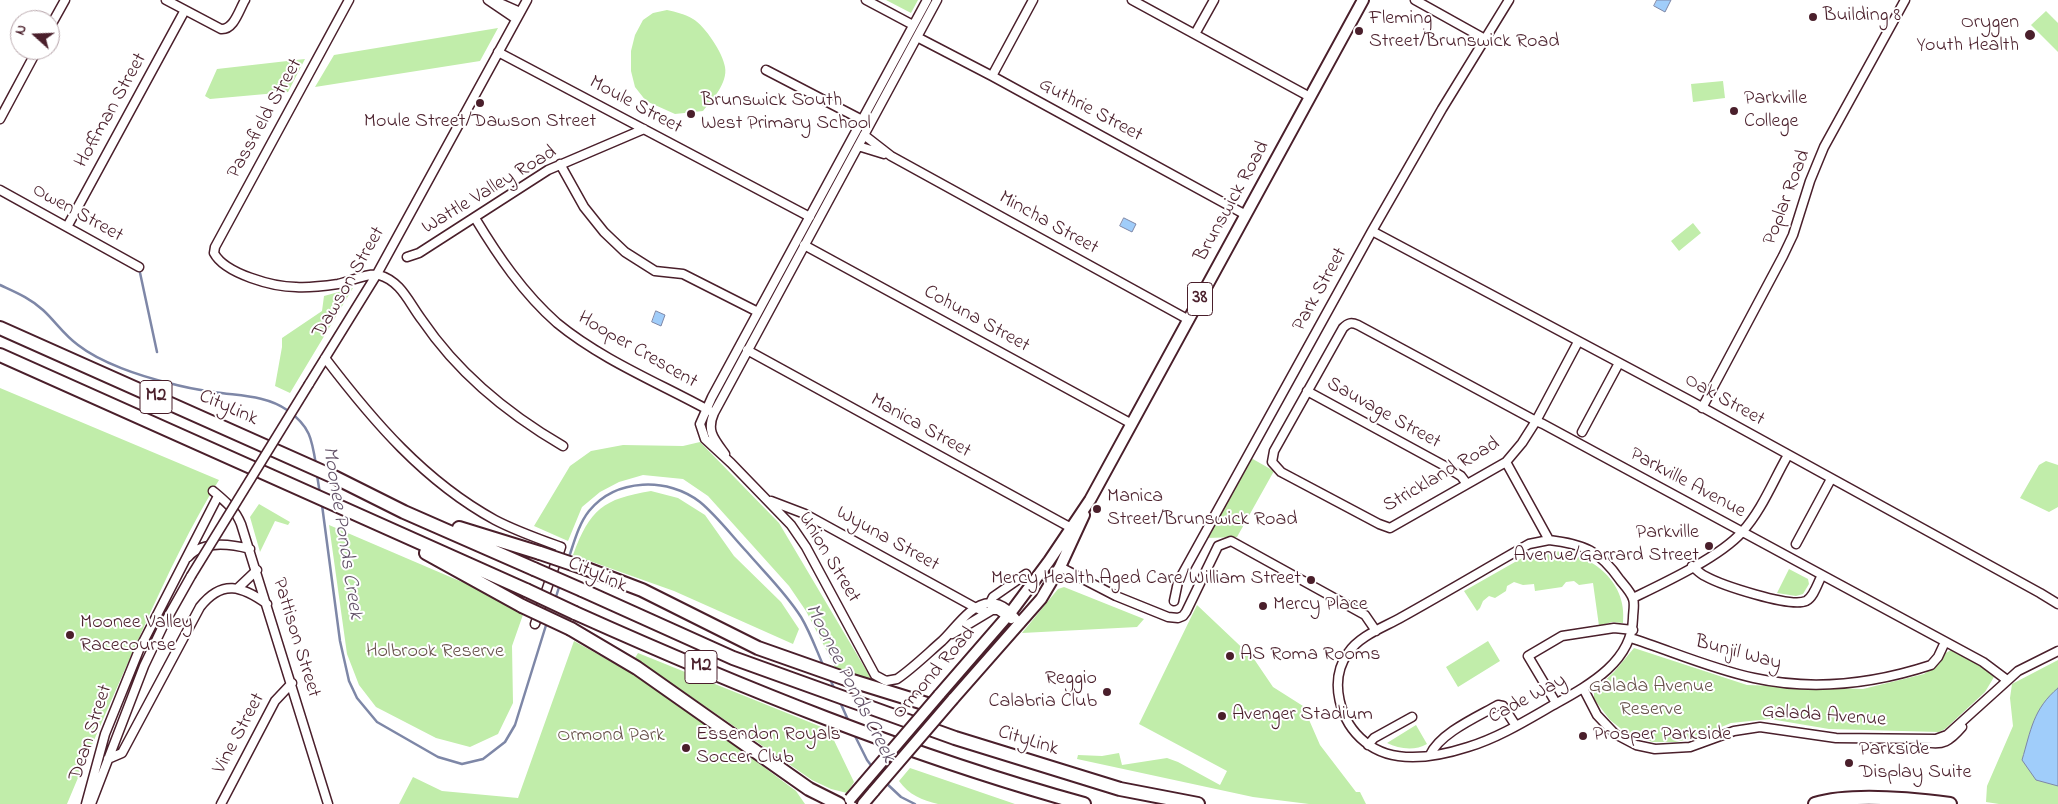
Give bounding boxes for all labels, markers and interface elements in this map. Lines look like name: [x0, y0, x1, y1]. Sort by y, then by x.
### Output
place label: Building 8: [1823, 5, 1901, 29]
place label: Fleming Street/Brunswick Road: [1369, 8, 1560, 55]
north arrow: [10, 10, 60, 60]
marker: Building 8: [1807, 11, 1819, 23]
place label: Orygen Youth Health: [1916, 12, 2019, 59]
text: N: [10, 22, 33, 38]
marker: Fleming Street/Brunswick Road: [1353, 25, 1365, 37]
marker: Orygen Youth Health: [2023, 28, 2037, 42]
street label: Hoffman Street: [71, 49, 153, 173]
street label: Passfield Street: [223, 55, 309, 183]
street label: Moule Street: [584, 72, 686, 140]
street label: Guthrie Street: [1034, 74, 1146, 148]
place label: Parkville College: [1744, 88, 1807, 135]
place label: Brunswick South West Primary School: [701, 90, 871, 137]
marker: Moule Street/Dawson Street: [474, 97, 486, 109]
marker: Parkville College: [1728, 105, 1740, 117]
marker: Brunswick South West Primary School: [685, 108, 697, 120]
place label: Moule Street/Dawson Street: [364, 111, 596, 135]
street label: Brunswick Road: [1190, 138, 1276, 266]
street label: Wattle Valley Road: [418, 141, 562, 241]
street label: Poplar Road: [1759, 147, 1817, 249]
street label: Owen Street: [27, 179, 127, 249]
street label: Mincha Street: [994, 187, 1102, 261]
street label: Dawson Street: [308, 223, 392, 343]
street label: Park Street: [1288, 244, 1354, 336]
street label: Cohuna Street: [919, 281, 1033, 359]
road number: 38: [1188, 282, 1212, 316]
street label: Hooper Crescent: [573, 307, 701, 395]
street label: Oak Street: [1680, 369, 1768, 433]
street label: Sauvage Street: [1322, 373, 1444, 455]
road number: M2: [140, 381, 172, 414]
street label: CityLink: [195, 385, 261, 433]
street label: Manica Street: [865, 389, 975, 465]
street label: Strickland Road: [1379, 433, 1505, 519]
street label: Parkville Avenue: [1625, 443, 1749, 525]
water label: Moonee Ponds Creek: [315, 445, 367, 621]
place label: Manica Street/Brunswick Road: [1107, 486, 1298, 533]
street label: Wyuna Street: [831, 502, 943, 578]
marker: Manica Street/Brunswick Road: [1091, 503, 1103, 515]
street label: Union Street: [792, 508, 864, 608]
place label: Parkville Avenue/Garrard Street: [1514, 522, 1699, 569]
marker: Parkville Avenue/Garrard Street: [1703, 540, 1715, 552]
street label: CityLink: [564, 552, 630, 600]
place label: Mercy Health Aged Care/William Street: [991, 568, 1301, 592]
marker: Mercy Health Aged Care/William Street: [1305, 574, 1317, 586]
street label: Pattison Street: [265, 575, 325, 701]
place label: Mercy Place: [1273, 594, 1368, 618]
water label: Moonee Ponds Creek: [798, 600, 900, 768]
marker: Mercy Place: [1257, 600, 1269, 612]
place label: Moonee Valley Racecourse: [80, 612, 193, 659]
street label: Ormond Road: [888, 623, 982, 725]
marker: Moonee Valley Racecourse: [64, 629, 76, 641]
street label: Bunjil Way: [1692, 631, 1784, 677]
park label: Holbrook Reserve: [366, 641, 504, 665]
place label: AS Roma Rooms: [1240, 644, 1380, 668]
road number: M2: [685, 650, 717, 684]
marker: AS Roma Rooms: [1224, 650, 1236, 662]
place label: Reggio Calabria Club: [989, 668, 1097, 715]
street label: Cade Way: [1485, 670, 1571, 730]
park label: Galada Avenue Reserve: [1589, 676, 1713, 723]
street label: Dean Street: [65, 682, 119, 784]
marker: Reggio Calabria Club: [1101, 686, 1113, 698]
street label: Vine Street: [209, 689, 271, 779]
street label: Galada Avenue: [1761, 701, 1887, 733]
place label: Avenger Stadium: [1232, 704, 1373, 728]
marker: Avenger Stadium: [1216, 710, 1228, 722]
street label: CityLink: [995, 721, 1061, 763]
place label: Essendon Royals Soccer Club: [696, 724, 841, 771]
place label: Prosper Parkside: [1593, 724, 1731, 748]
park label: Ormond Park: [557, 725, 665, 749]
marker: Prosper Parkside: [1577, 730, 1589, 742]
place label: Parkside Display Suite: [1859, 739, 1972, 786]
marker: Essendon Royals Soccer Club: [680, 742, 692, 754]
marker: Parkside Display Suite: [1843, 757, 1855, 769]

